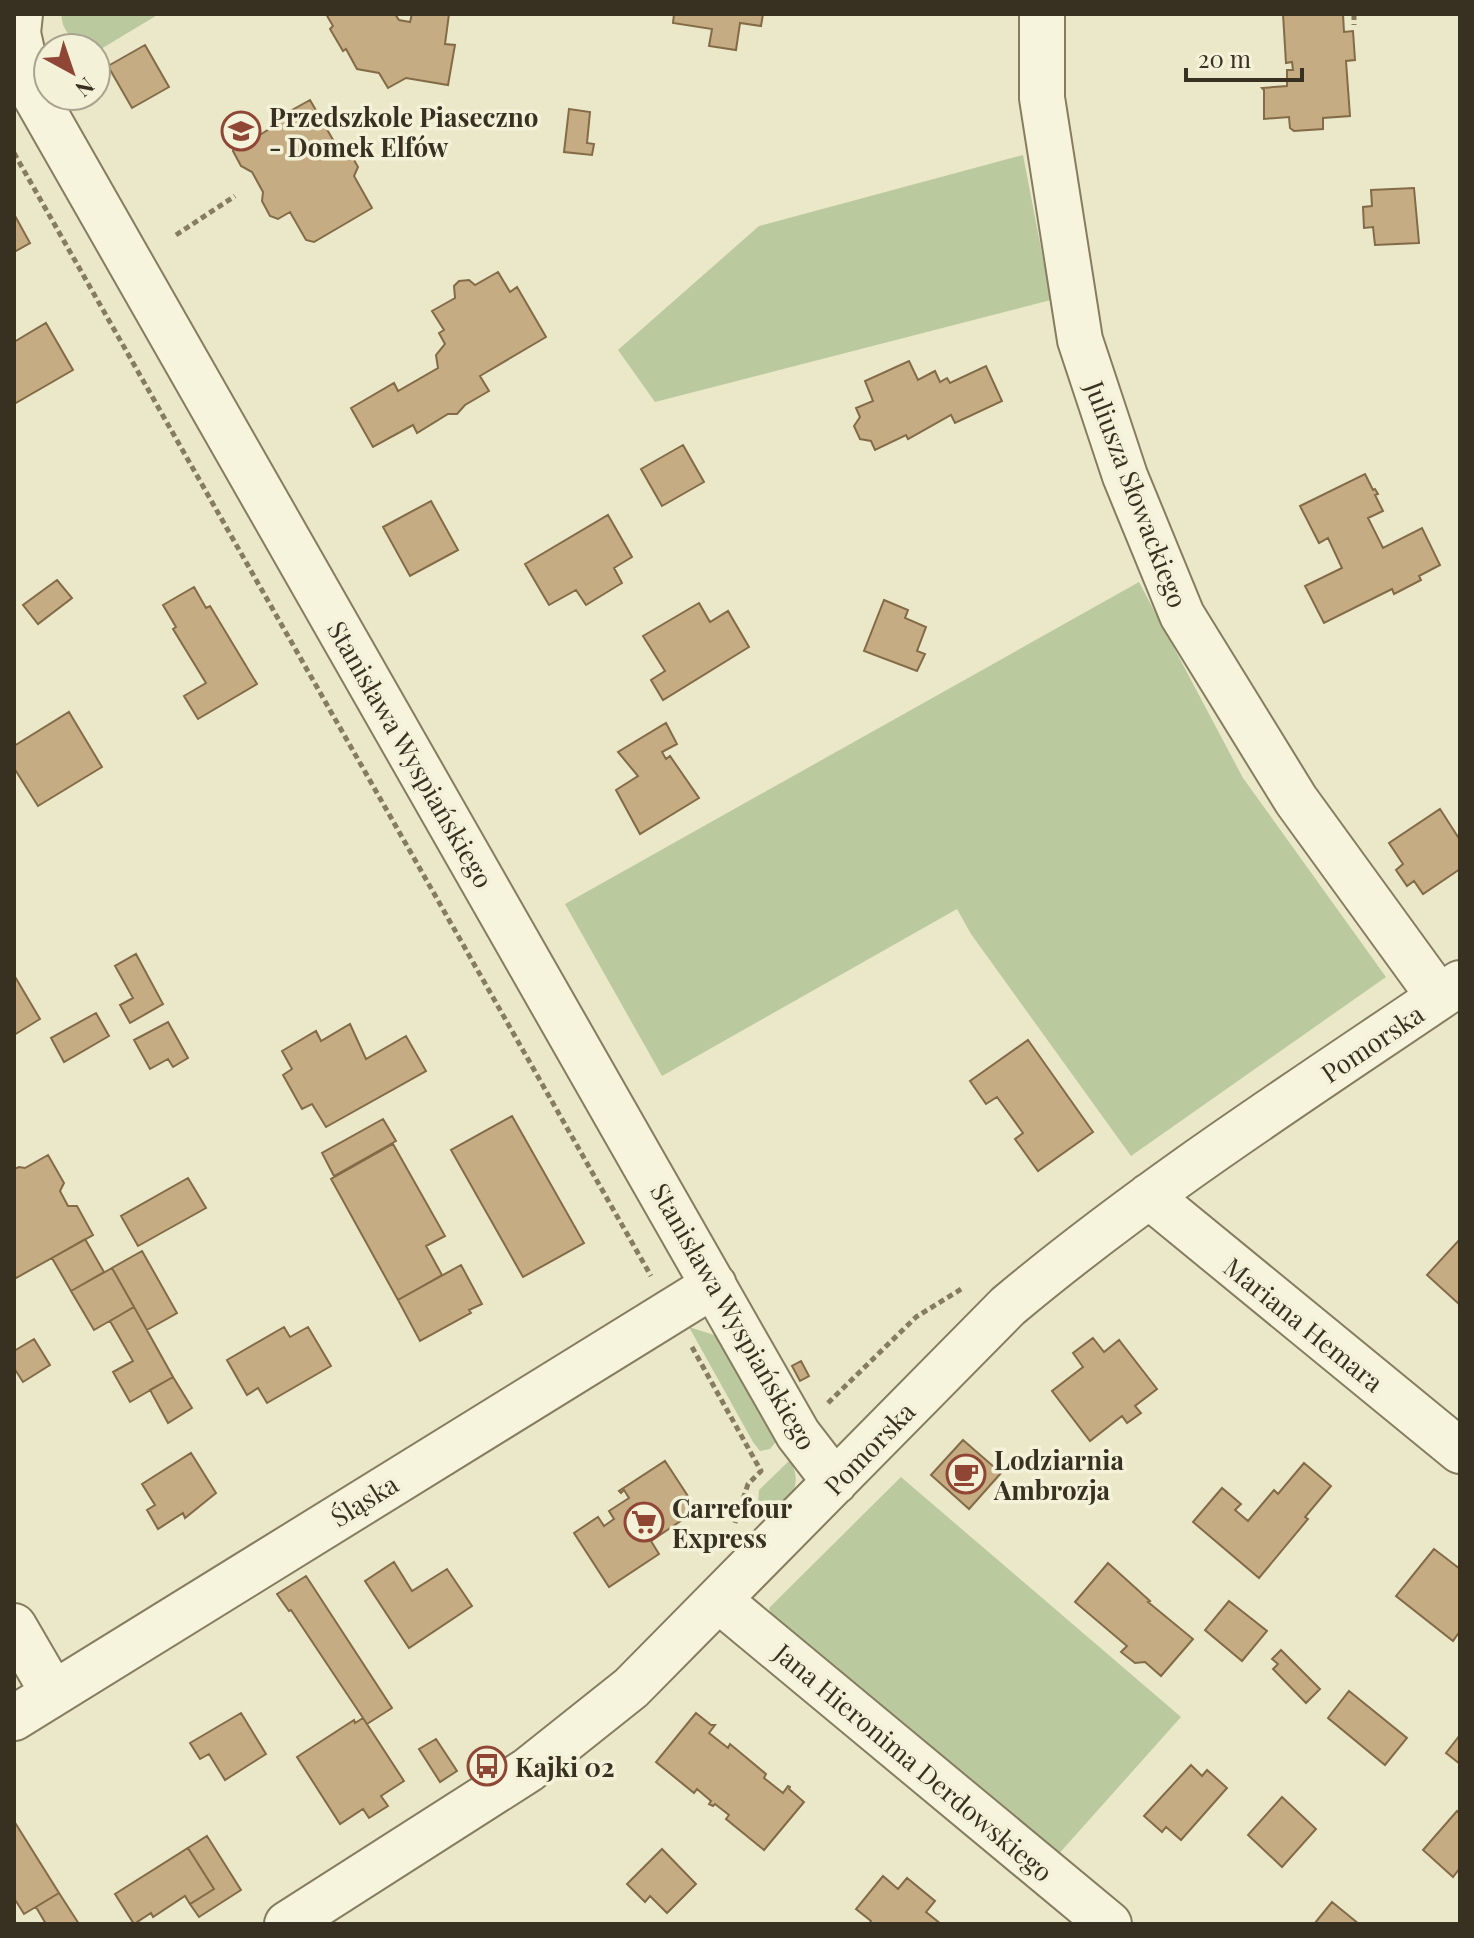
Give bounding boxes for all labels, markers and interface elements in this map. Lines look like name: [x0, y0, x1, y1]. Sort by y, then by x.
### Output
north arrow: [32, 32, 112, 112]
scale bar: [1186, 32, 1302, 82]
text: 20 m: [1198, 42, 1251, 74]
text: N: [70, 71, 101, 105]
place label: Przedszkole Piaseczno - Domek Elfów: [269, 99, 538, 164]
school or university icon: Przedszkole Piaseczno - Domek Elfów: [220, 110, 262, 152]
street label: Juliusza Słowackiego: [1077, 375, 1196, 612]
street label: Stanisława Wyspiańskiego: [320, 614, 502, 894]
street label: Pomorska: [1314, 996, 1430, 1090]
street label: Stanisława Wyspiańskiego: [643, 1176, 825, 1456]
street label: Mariana Hemara: [1217, 1249, 1391, 1399]
street label: Pomorska: [816, 1394, 922, 1502]
place label: Lodziarnia Ambrozja: [993, 1442, 1124, 1507]
cafe icon: Lodziarnia Ambrozja: [945, 1453, 987, 1495]
street label: Śląska: [324, 1466, 404, 1534]
place label: Carrefour Express: [672, 1490, 792, 1555]
supermarket icon: Carrefour Express: [623, 1501, 665, 1543]
street label: Jana Hieronima Derdowskiego: [767, 1634, 1060, 1889]
bus stop icon: Kajki 02: [466, 1745, 508, 1787]
place label: Kajki 02: [515, 1749, 615, 1784]

